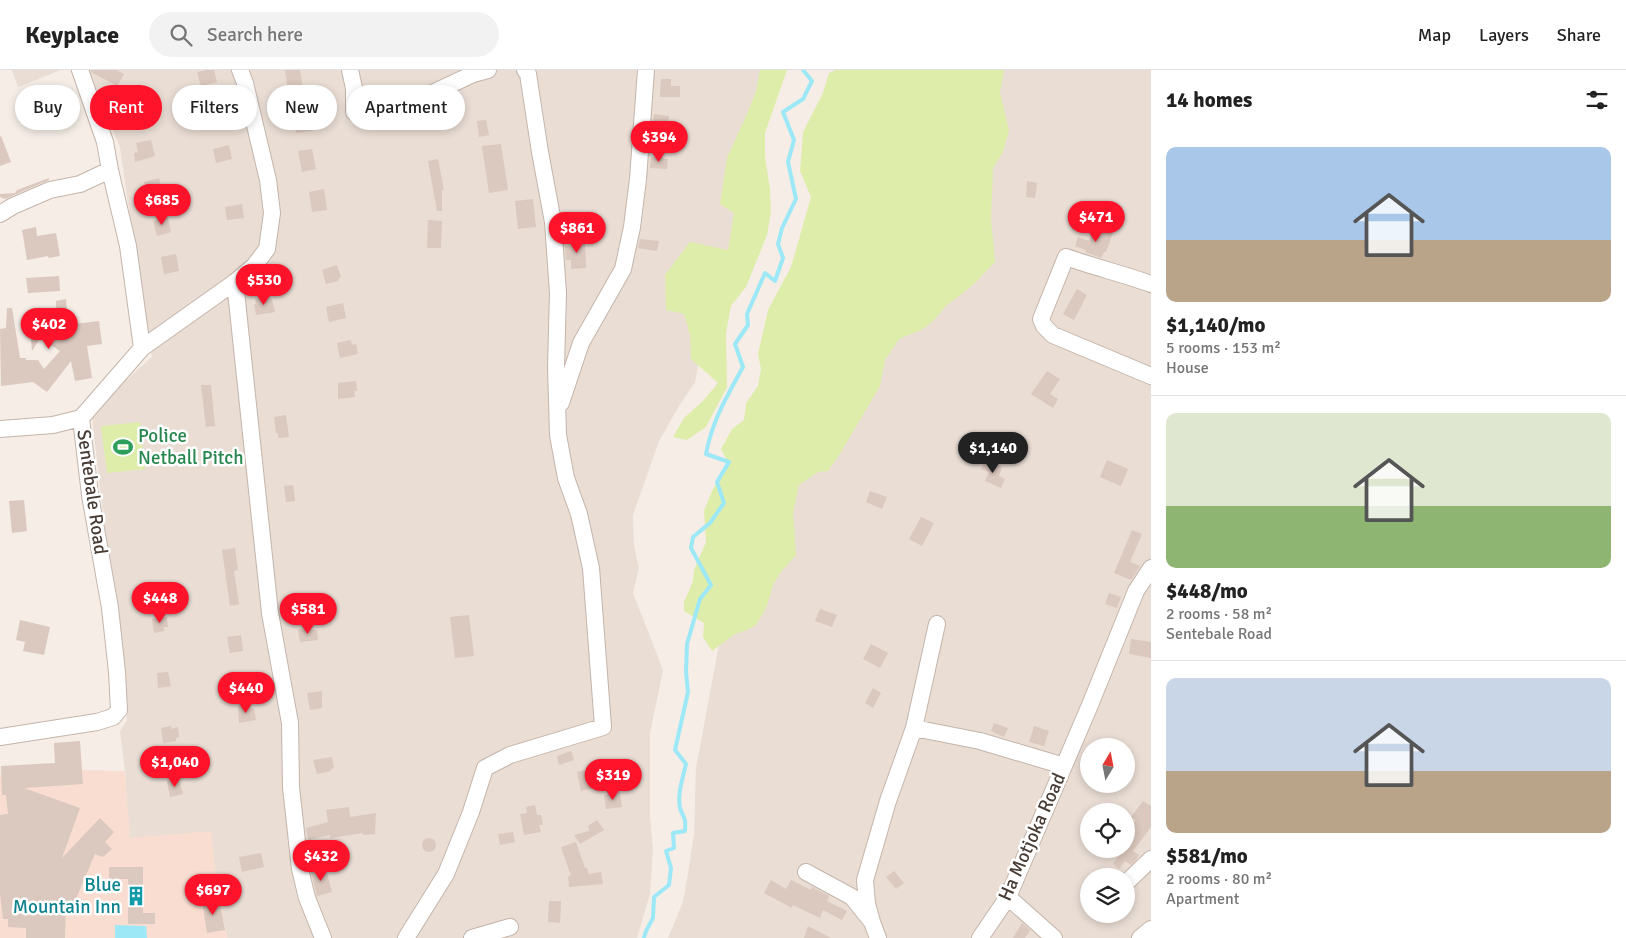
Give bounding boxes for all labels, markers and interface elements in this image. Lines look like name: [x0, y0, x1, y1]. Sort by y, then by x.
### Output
search box: [149, 12, 499, 57]
text: Keyplace: [25, 20, 119, 50]
icon: search: [167, 21, 195, 49]
text: Search here: [207, 23, 303, 47]
text: Map: [1418, 24, 1451, 46]
text: Layers: [1479, 24, 1529, 46]
text: Share: [1557, 24, 1601, 46]
chip: Buy: [15, 85, 80, 130]
chip: Rent: [90, 85, 162, 130]
chip: Filters: [172, 85, 257, 130]
chip: New: [267, 85, 337, 130]
chip: Apartment: [347, 85, 465, 130]
icon: filters: [1583, 86, 1611, 114]
text: 14 homes: [1166, 87, 1252, 113]
pin: $394: [629, 121, 689, 163]
text: $394: [642, 127, 676, 147]
icon: home: [1344, 180, 1434, 270]
pin: $685: [132, 184, 192, 226]
text: $685: [145, 190, 179, 210]
pin: $471: [1066, 200, 1126, 243]
text: $471: [1079, 207, 1113, 227]
pin: $861: [547, 212, 607, 254]
text: $861: [560, 218, 594, 238]
pin: $530: [234, 264, 294, 306]
text: $530: [247, 270, 281, 290]
pin: $402: [19, 308, 79, 350]
text: $1,140/mo: [1166, 312, 1265, 338]
text: $402: [32, 314, 66, 334]
text: 5 rooms · 153 m²: [1166, 338, 1281, 358]
text: House: [1166, 358, 1209, 378]
place label: Police Netball Pitch: [138, 424, 243, 470]
street label: Sentebale Road: [71, 428, 113, 556]
pin: $1,140: [952, 432, 1034, 474]
sports icon: Police Netball Pitch: [112, 436, 134, 458]
text: $1,140: [969, 438, 1017, 458]
icon: home: [1344, 445, 1434, 535]
text: $448/mo: [1166, 578, 1248, 604]
pin: $448: [130, 582, 190, 624]
text: $448: [143, 588, 177, 608]
pin: $581: [278, 592, 338, 635]
text: $581: [291, 599, 325, 619]
text: 2 rooms · 58 m²: [1166, 604, 1272, 624]
text: Sentebale Road: [1166, 624, 1272, 644]
pin: $440: [216, 672, 276, 714]
text: $440: [229, 678, 263, 698]
icon: home: [1344, 710, 1434, 800]
north arrow: [1080, 738, 1135, 792]
map controls: [1080, 738, 1135, 923]
pin: $1,040: [134, 746, 216, 788]
text: $1,040: [151, 752, 199, 772]
pin: $319: [583, 758, 643, 801]
text: $319: [596, 765, 630, 785]
street label: Ha Motjoka Road: [993, 769, 1071, 905]
button: locate: [1080, 803, 1135, 858]
pin: $432: [291, 840, 351, 882]
text: $581/mo: [1166, 843, 1248, 869]
text: $432: [304, 846, 338, 866]
button: layers: [1080, 868, 1135, 923]
text: 2 rooms · 80 m²: [1166, 869, 1272, 889]
place label: Blue Mountain Inn: [13, 873, 121, 919]
pin: $697: [183, 874, 243, 916]
text: $697: [196, 880, 230, 900]
building icon: Blue Mountain Inn: [125, 885, 147, 907]
text: Apartment: [1166, 889, 1239, 909]

